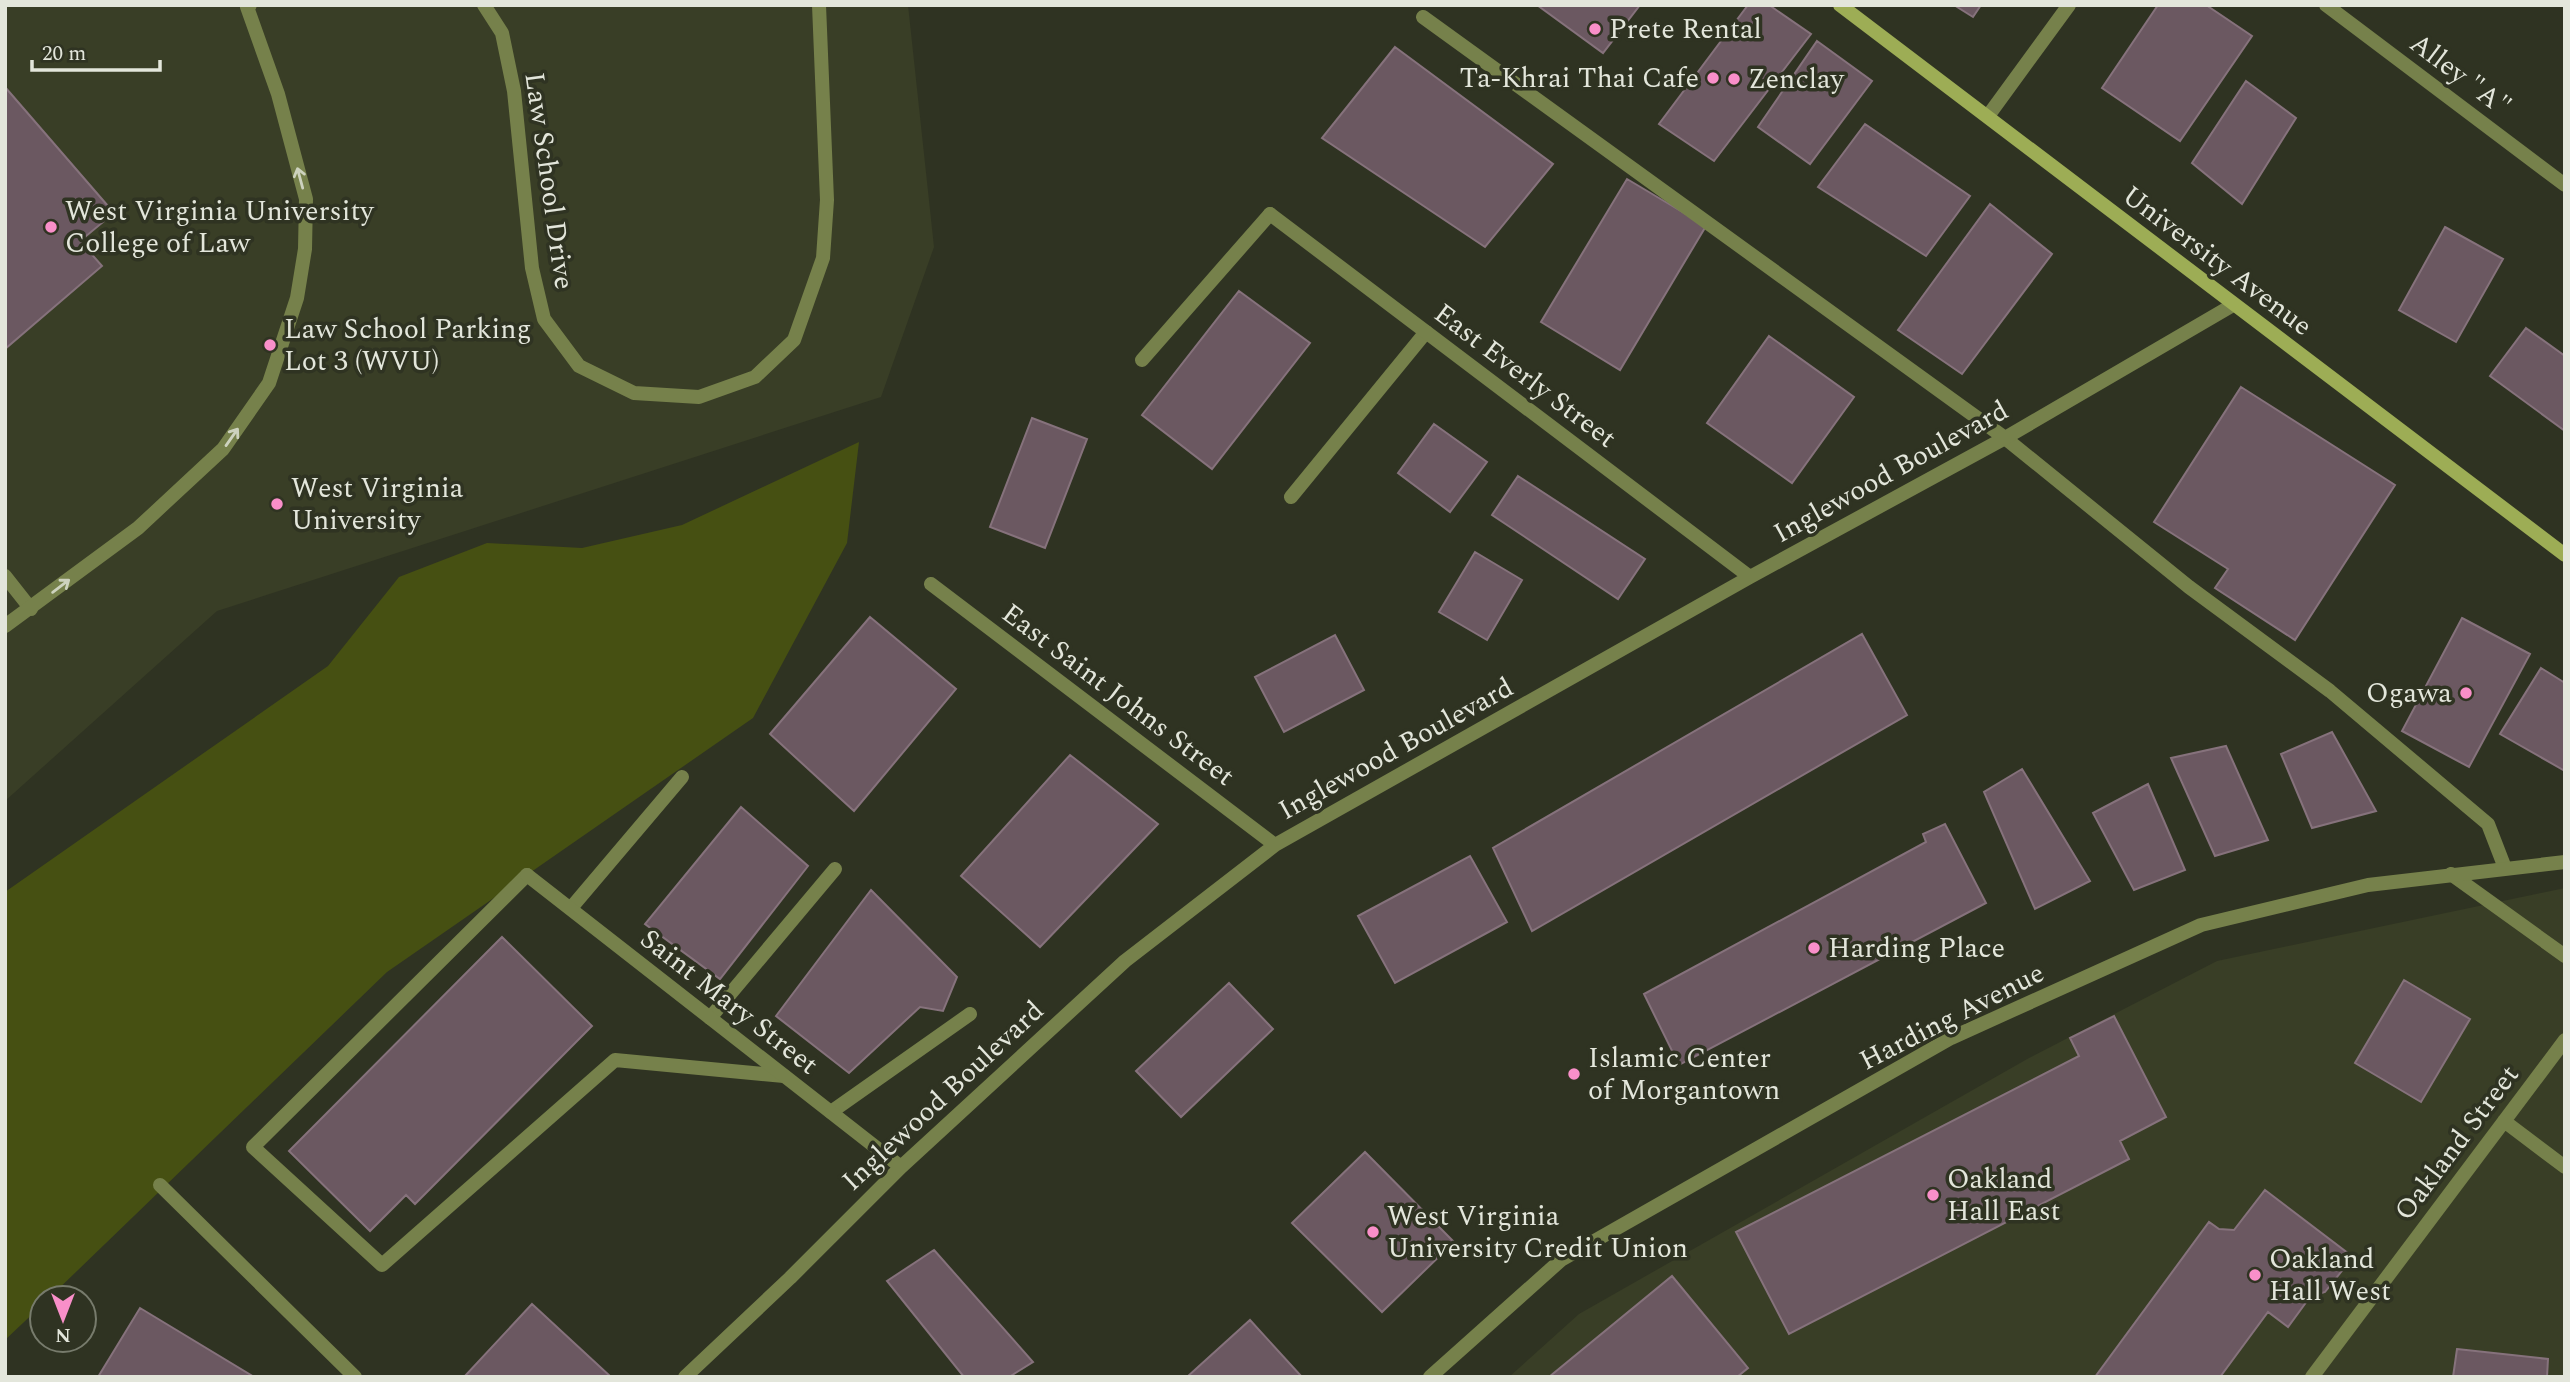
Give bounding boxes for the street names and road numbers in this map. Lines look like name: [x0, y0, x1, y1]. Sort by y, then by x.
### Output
street label: Alley "A": [2400, 23, 2520, 127]
street label: Law School Drive: [512, 70, 586, 292]
street label: University Avenue: [2113, 175, 2321, 347]
street label: East Everly Street: [1425, 293, 1626, 459]
street label: Inglewood Boulevard: [1765, 389, 2017, 555]
street label: East Saint Johns Street: [992, 593, 1244, 797]
street label: Inglewood Boulevard: [1270, 666, 1522, 832]
street label: Saint Mary Street: [630, 918, 828, 1086]
street label: Harding Avenue: [1852, 952, 2052, 1082]
street label: Inglewood Boulevard: [832, 990, 1054, 1202]
street label: Oakland Street: [2384, 1056, 2530, 1230]

